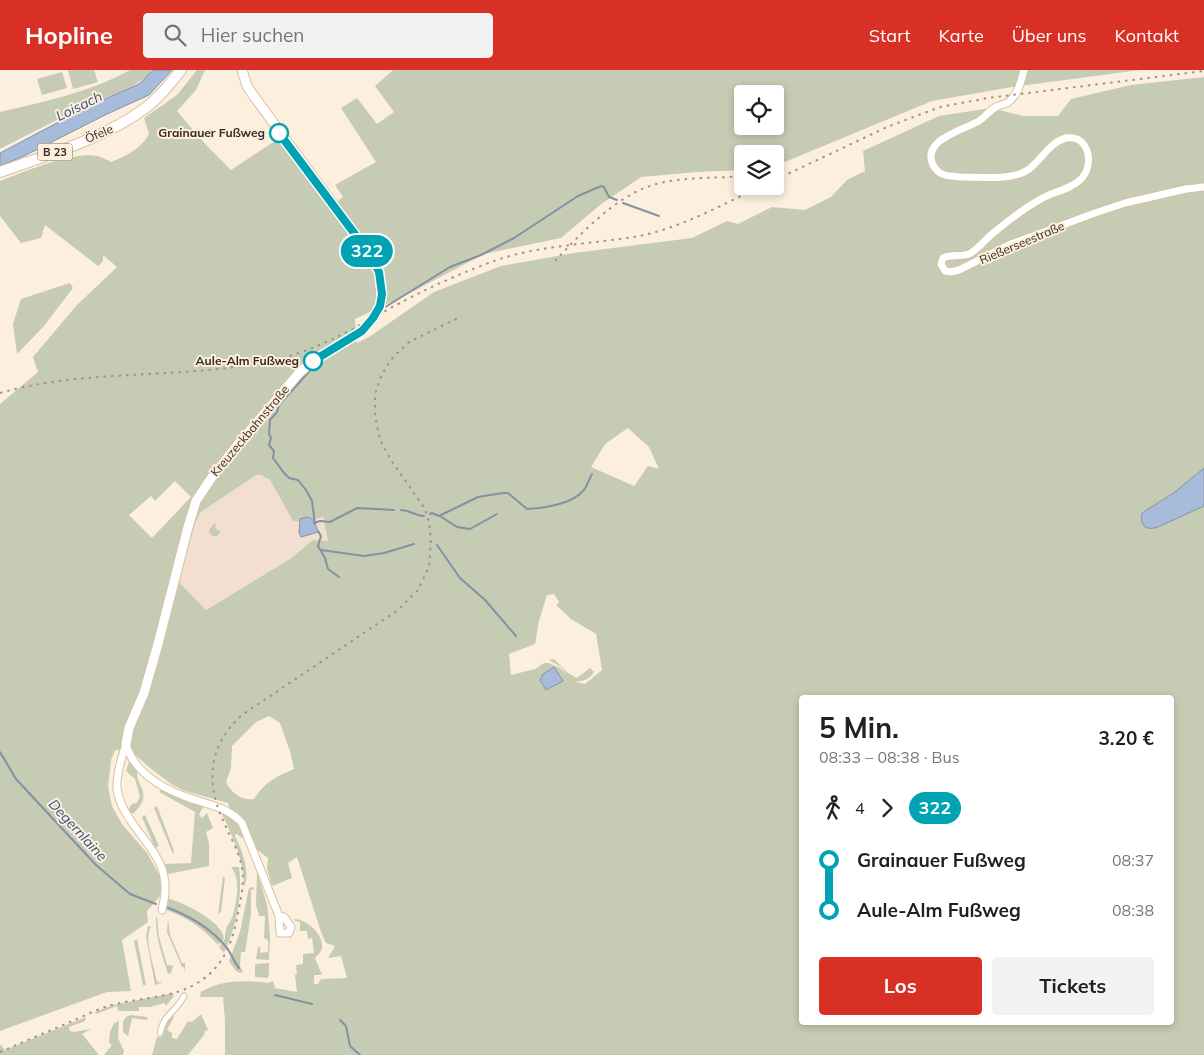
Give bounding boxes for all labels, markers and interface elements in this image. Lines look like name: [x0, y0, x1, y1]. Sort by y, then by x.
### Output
search box: [143, 13, 493, 58]
text: Hopline: [25, 20, 113, 50]
icon: search: [161, 21, 189, 49]
text: Hier suchen: [201, 23, 305, 47]
text: Start: [869, 24, 910, 47]
text: Karte: [938, 24, 984, 47]
text: Über uns: [1012, 24, 1087, 47]
text: Kontakt: [1115, 24, 1179, 47]
map controls: [734, 85, 784, 195]
button: locate: [734, 85, 784, 135]
water label: Loisach: [53, 87, 105, 125]
street label: Öfele: [82, 121, 115, 146]
marker: Grainauer Fußweg: [269, 123, 289, 143]
place label: Grainauer Fußweg: [158, 125, 265, 140]
road number: B 23: [38, 144, 72, 160]
button: layers: [734, 145, 784, 195]
street label: Rießerseestraße: [977, 218, 1067, 267]
line badge: 322: [338, 235, 396, 267]
text: 322: [351, 239, 383, 262]
marker: Aule-Alm Fußweg: [303, 351, 323, 371]
place label: Aule-Alm Fußweg: [196, 353, 299, 368]
street label: Kreuzeckbahnstraße: [207, 382, 292, 479]
text: 5 Min.: [819, 710, 899, 745]
text: 3.20 €: [1098, 726, 1154, 750]
text: 08:33 – 08:38 · Bus: [819, 747, 960, 767]
icon: walk: [819, 794, 847, 822]
icon: forward: [873, 794, 901, 822]
water label: Degernlaine: [45, 795, 112, 865]
text: 322: [919, 796, 951, 819]
text: 4: [855, 798, 865, 818]
text: Grainauer Fußweg: [857, 848, 1026, 872]
text: 08:37: [1112, 850, 1154, 870]
text: Aule-Alm Fußweg: [857, 898, 1021, 922]
text: 08:38: [1112, 900, 1154, 920]
button: Los: [819, 957, 982, 1015]
button: Tickets: [992, 957, 1154, 1015]

